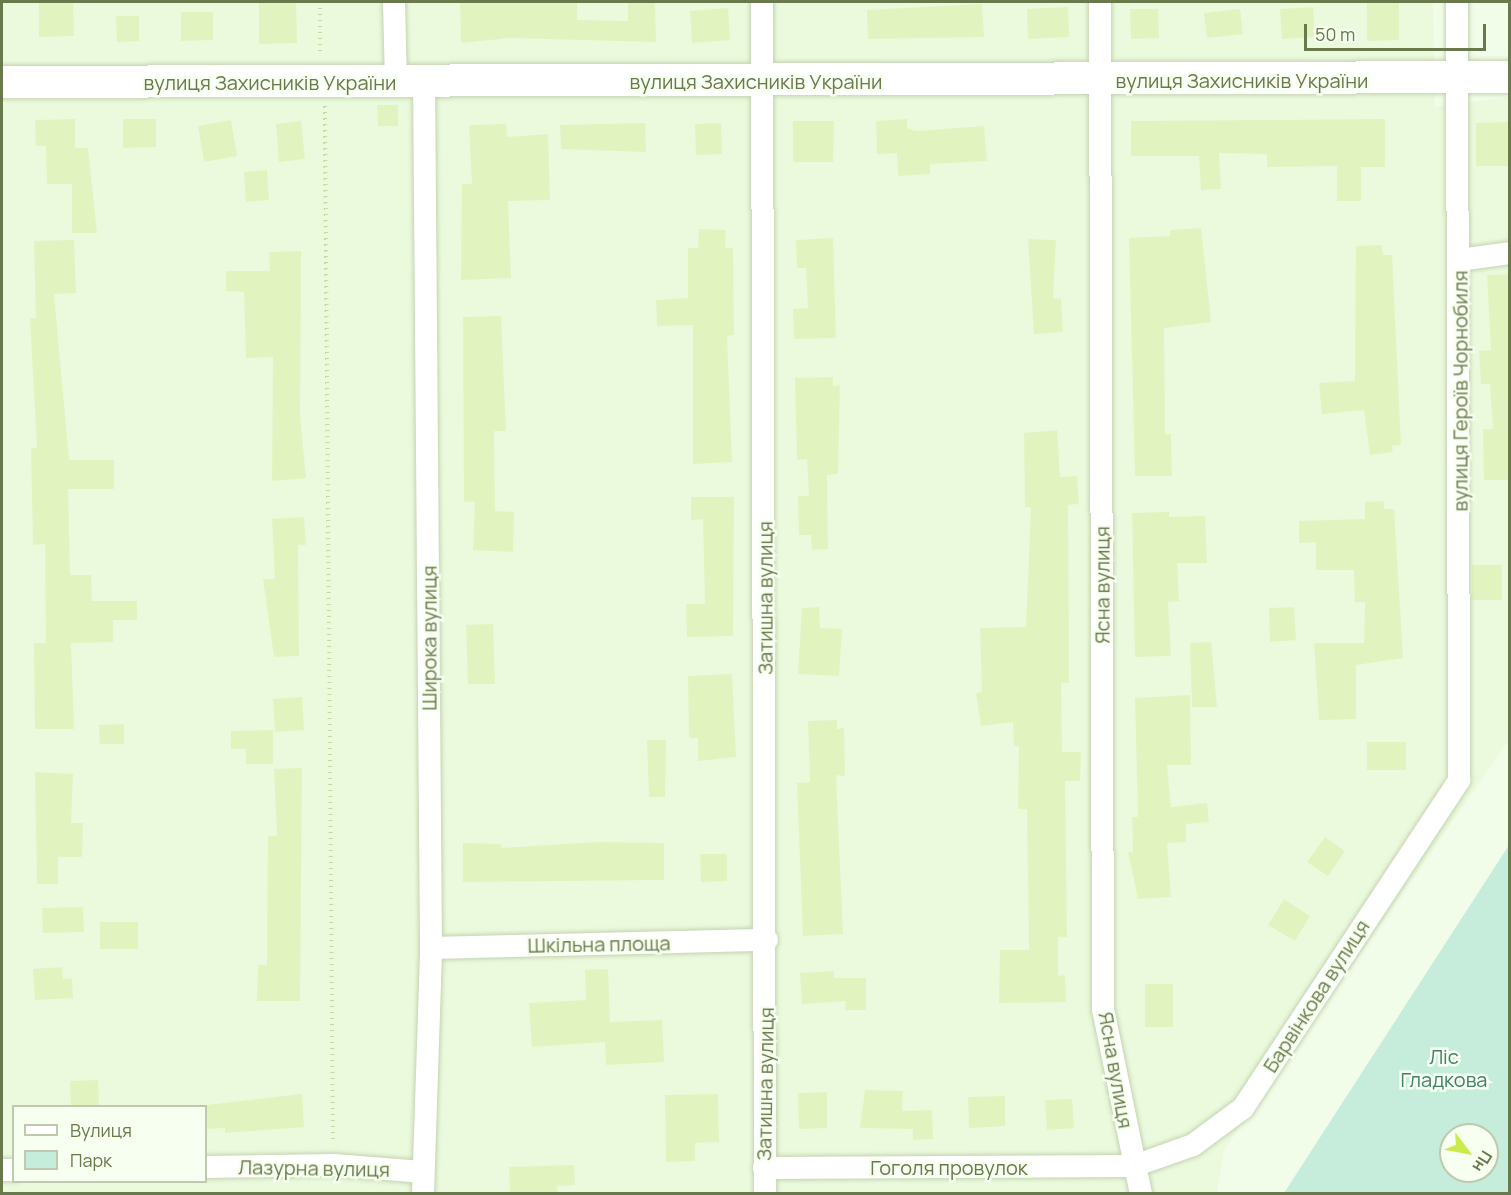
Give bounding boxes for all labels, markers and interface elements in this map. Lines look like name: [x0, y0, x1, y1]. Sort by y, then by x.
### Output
scale bar: [1307, 12, 1488, 50]
text: 50 m: [1315, 22, 1355, 46]
street label: вулиця Захисників України: [1116, 68, 1368, 92]
street label: вулиця Захисників України: [630, 69, 882, 93]
street label: вулиця Захисників України: [144, 70, 396, 94]
street label: вулиця Героїв Чорнобиля: [1448, 271, 1472, 511]
street label: Затишна вулиця: [753, 521, 777, 675]
street label: Ясна вулиця: [1090, 526, 1114, 644]
street label: Широка вулиця: [417, 565, 441, 711]
street label: Барвінкова вулиця: [1258, 915, 1374, 1077]
street label: Шкільна площа: [527, 931, 671, 957]
street label: Затишна вулиця: [752, 1007, 778, 1161]
street label: Ясна вулиця: [1094, 1010, 1138, 1130]
park label: Ліс Гладкова: [1401, 1045, 1487, 1092]
legend: [12, 1105, 207, 1183]
text: Вулиця: [70, 1118, 132, 1142]
north arrow: [1439, 1123, 1499, 1183]
text: Пн: [1468, 1147, 1498, 1176]
text: Парк: [70, 1148, 112, 1172]
street label: Лазурна вулиця: [238, 1155, 390, 1181]
street label: Гоголя провулок: [870, 1155, 1028, 1179]

